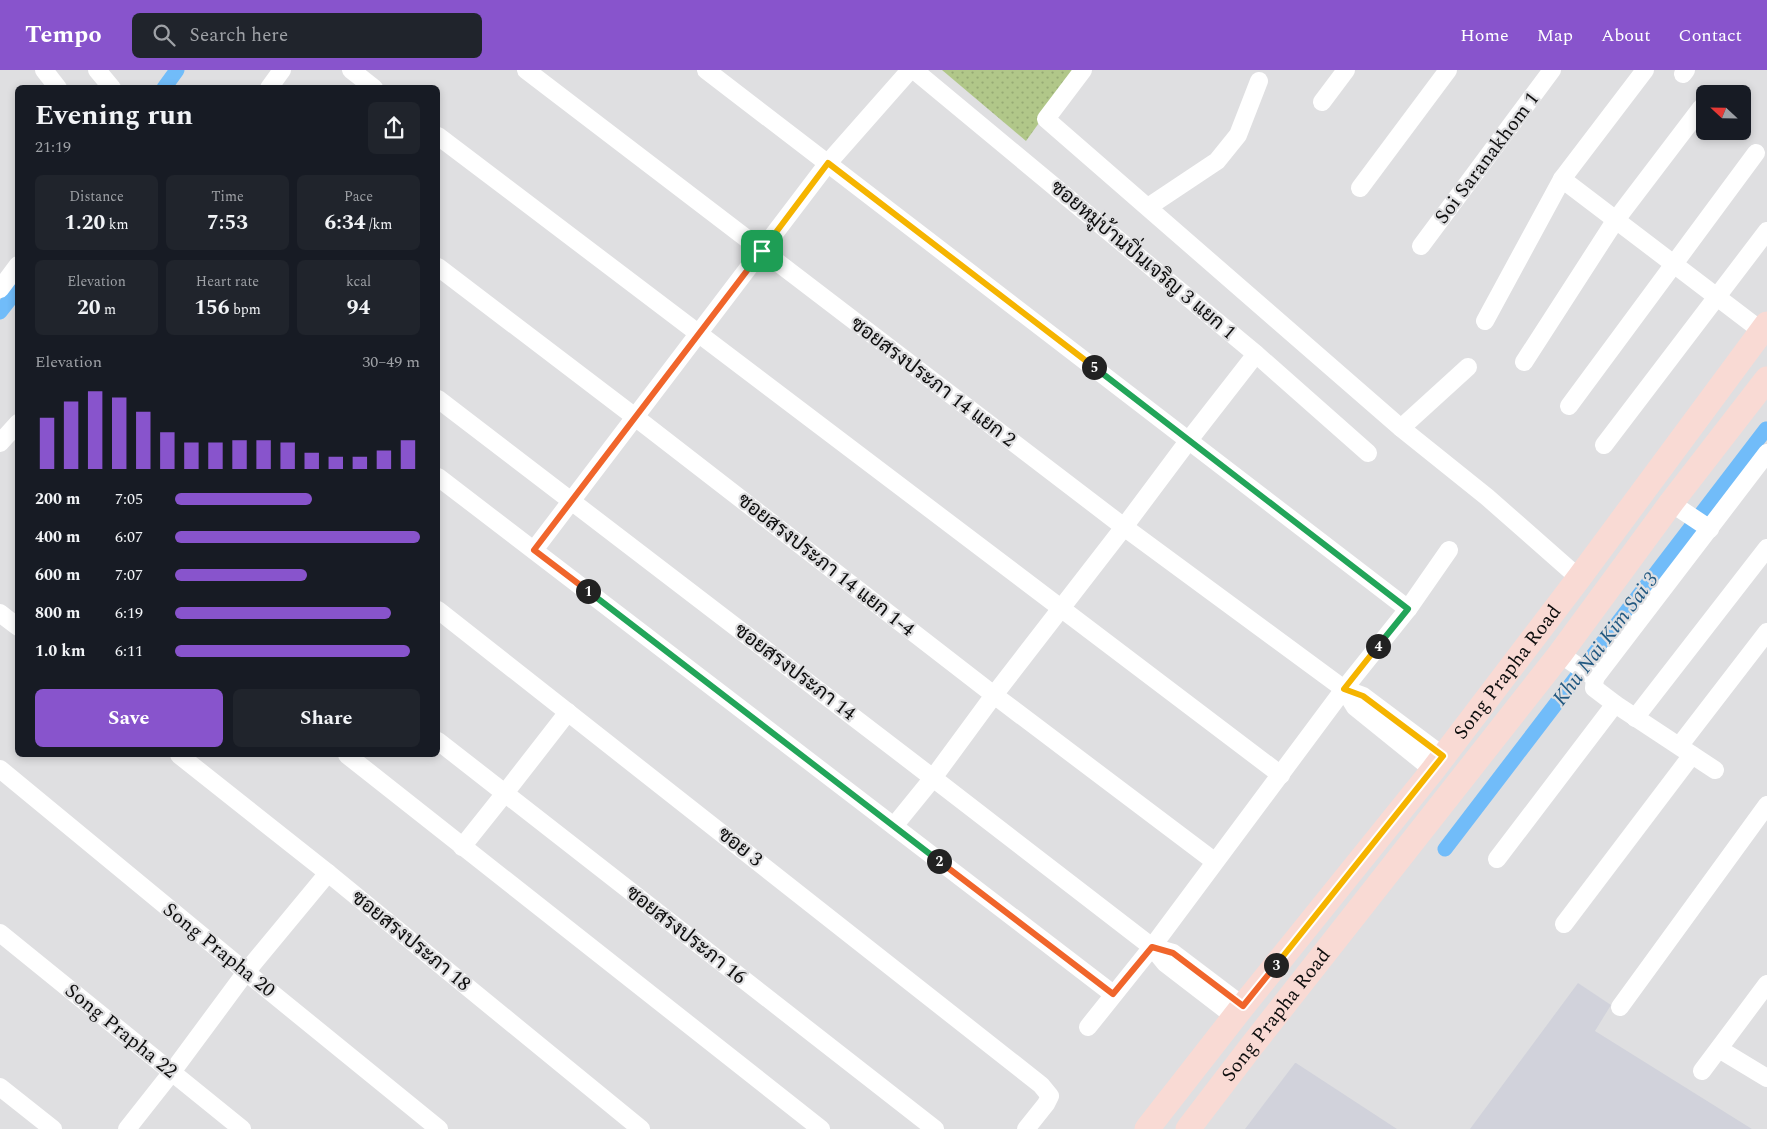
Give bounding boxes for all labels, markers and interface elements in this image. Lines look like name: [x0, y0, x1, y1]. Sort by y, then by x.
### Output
search box: [132, 13, 482, 58]
text: Tempo: [25, 17, 102, 53]
icon: search: [150, 21, 178, 49]
text: Search here: [190, 21, 288, 50]
text: Home: [1460, 22, 1509, 49]
text: Map: [1537, 22, 1573, 49]
text: About: [1601, 22, 1651, 49]
text: Contact: [1679, 22, 1742, 49]
north arrow: [1696, 85, 1751, 140]
map controls: [1696, 85, 1751, 140]
street label: Soi Saranakhom 1: [1427, 86, 1547, 230]
text: Evening run: [35, 94, 193, 137]
button: share: [368, 102, 420, 154]
text: 21:19: [35, 135, 71, 159]
street label: ซอยหมู่บ้านปิ่นเจริญ 3 แยก 1: [1043, 171, 1244, 347]
text: Distance: [69, 186, 124, 207]
text: Time: [211, 186, 244, 207]
text: Pace: [344, 186, 373, 207]
text: 1.20: [64, 207, 105, 239]
text: 7:53: [207, 207, 248, 239]
text: 6:34: [325, 207, 366, 239]
text: km: [105, 214, 129, 235]
text: /km: [366, 214, 392, 235]
pin: [741, 230, 783, 272]
icon: arrive: [748, 237, 776, 265]
text: Elevation: [67, 271, 126, 292]
text: Heart rate: [196, 271, 259, 292]
text: kcal: [346, 271, 371, 292]
text: 20: [77, 292, 101, 324]
text: 156: [194, 292, 230, 324]
text: 94: [347, 292, 370, 324]
text: m: [101, 299, 116, 320]
text: bpm: [230, 299, 261, 320]
street label: ซอยสรงประภา 14 แยก 2: [844, 310, 1022, 454]
text: Elevation: [35, 350, 102, 374]
text: 30–49 m: [362, 350, 420, 374]
pin: 5: [1082, 354, 1106, 380]
text: 5: [1091, 357, 1098, 378]
street label: ซอยสรงประภา 14 แยก 1-4: [731, 486, 921, 644]
text: 200 m: [35, 487, 80, 511]
text: 7:05: [115, 487, 143, 511]
text: 400 m: [35, 525, 80, 549]
text: 6:07: [115, 525, 143, 549]
text: 600 m: [35, 563, 80, 587]
text: 7:07: [115, 563, 143, 587]
water label: Khu Nai Kim Sai 3: [1545, 565, 1667, 713]
pin: 1: [576, 578, 600, 604]
text: 1: [585, 581, 592, 602]
street label: Song Prapha Road: [1446, 598, 1569, 746]
text: 800 m: [35, 601, 80, 625]
text: 6:19: [115, 601, 143, 625]
street label: ซอยสรงประภา 14: [728, 616, 862, 728]
pin: 4: [1366, 634, 1390, 658]
text: 4: [1375, 636, 1382, 657]
text: 1.0 km: [35, 639, 85, 663]
text: 6:11: [115, 639, 143, 663]
button: Save: [35, 689, 223, 747]
button: Share: [233, 689, 420, 747]
street label: ซอย 3: [711, 820, 769, 874]
pin: 2: [926, 848, 952, 874]
text: 2: [936, 851, 943, 872]
street label: ซอยสรงประภา 16: [619, 878, 753, 992]
street label: ซอยสรงประภา 18: [345, 883, 477, 999]
street label: Song Prapha 20: [156, 895, 282, 1005]
street label: Song Prapha Road: [1214, 942, 1338, 1088]
pin: 3: [1264, 952, 1288, 978]
text: 3: [1273, 955, 1280, 976]
street label: Song Prapha 22: [58, 976, 184, 1086]

